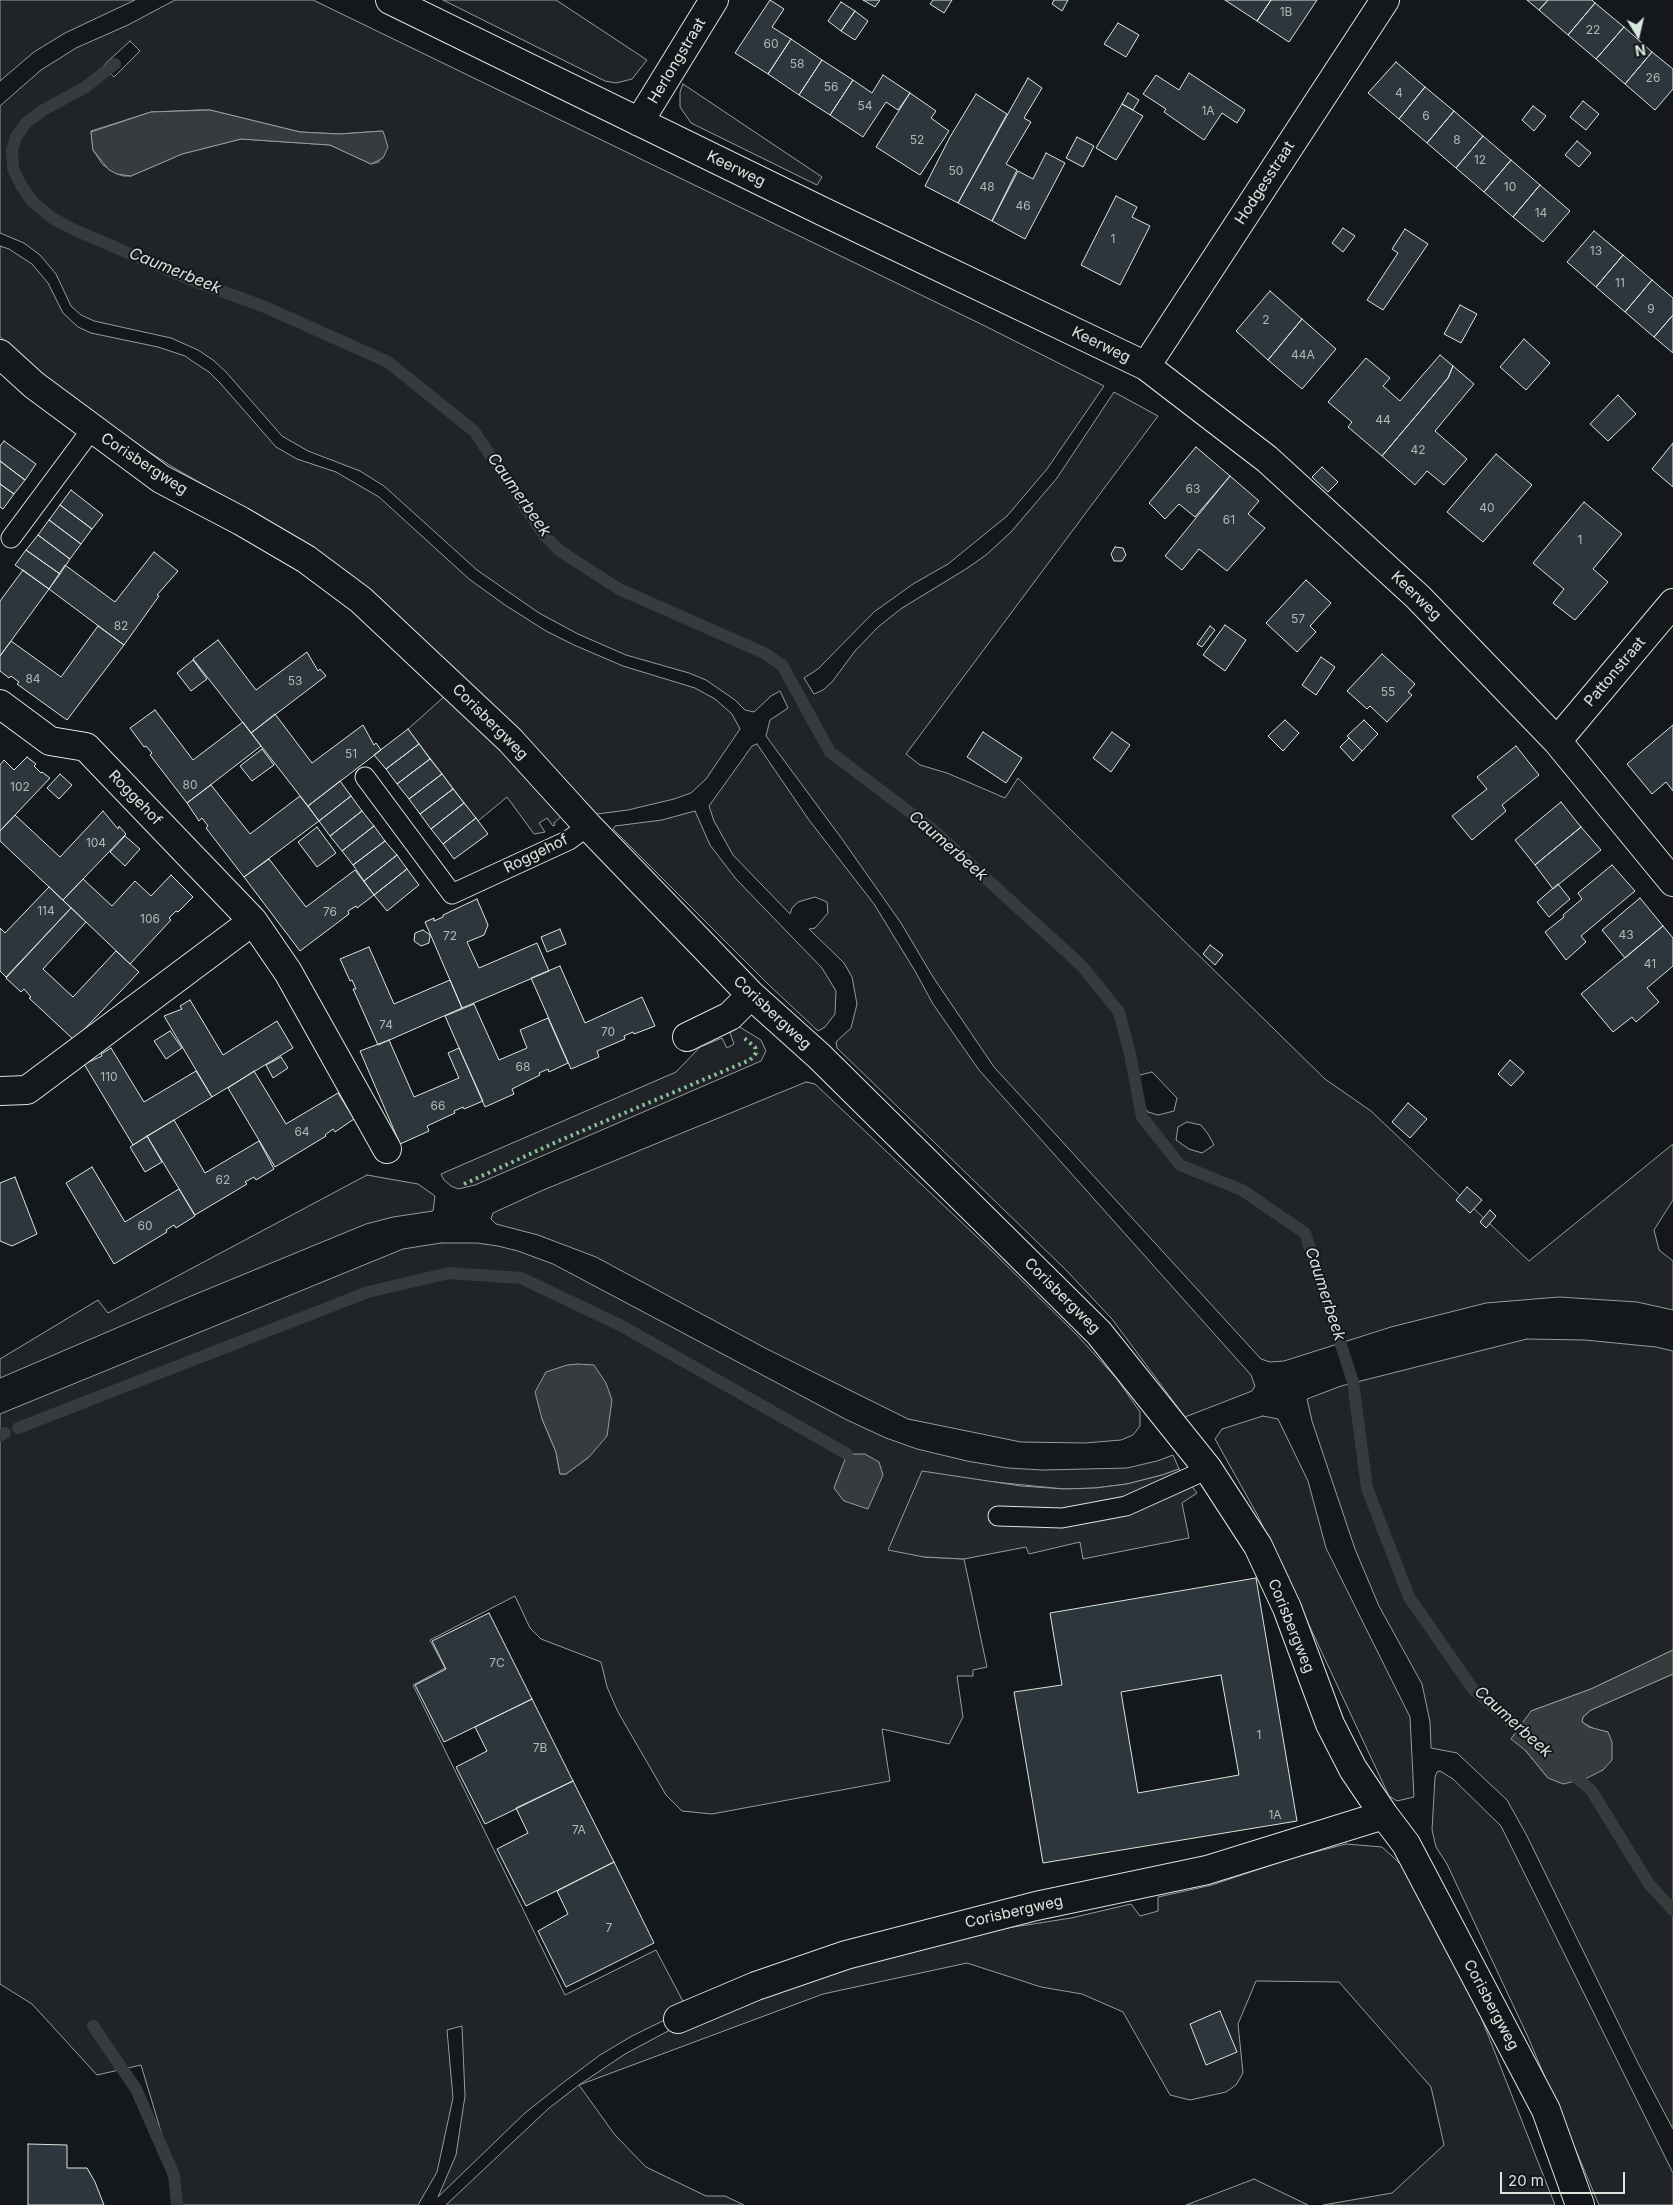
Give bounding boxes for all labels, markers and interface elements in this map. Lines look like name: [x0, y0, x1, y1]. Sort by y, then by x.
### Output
house number: 1B: [1280, 5, 1292, 19]
north arrow: [1613, 10, 1663, 60]
street label: Herlongstraat: [644, 15, 710, 107]
house number: 22: [1586, 23, 1600, 37]
house number: 60: [763, 37, 779, 51]
text: N: [1634, 41, 1647, 60]
house number: 58: [790, 57, 804, 71]
house number: 26: [1646, 71, 1660, 85]
house number: 56: [824, 80, 838, 94]
house number: 4: [1395, 86, 1403, 100]
house number: 54: [857, 99, 873, 113]
house number: 1A: [1201, 104, 1215, 118]
house number: 6: [1422, 109, 1430, 123]
house number: 52: [910, 133, 924, 147]
house number: 8: [1453, 133, 1461, 147]
street label: Hodgesstraat: [1231, 138, 1299, 228]
street label: Keerweg: [704, 147, 768, 191]
house number: 12: [1474, 153, 1486, 167]
house number: 50: [949, 164, 963, 178]
house number: 48: [979, 180, 995, 194]
house number: 10: [1504, 180, 1516, 194]
house number: 46: [1015, 199, 1031, 213]
house number: 14: [1535, 206, 1547, 220]
house number: 1: [1111, 232, 1115, 246]
water label: Caumerbeek: [126, 244, 224, 298]
house number: 13: [1590, 244, 1602, 258]
house number: 11: [1615, 276, 1625, 290]
house number: 9: [1647, 302, 1655, 316]
house number: 2: [1262, 313, 1270, 327]
street label: Keerweg: [1069, 323, 1133, 367]
house number: 44A: [1291, 348, 1315, 362]
house number: 44: [1375, 413, 1391, 427]
street label: Corisbergweg: [97, 429, 191, 499]
house number: 42: [1410, 443, 1426, 457]
water label: Caumerbeek: [483, 450, 555, 540]
house number: 63: [1186, 482, 1200, 496]
house number: 40: [1479, 501, 1495, 515]
house number: 61: [1223, 513, 1235, 527]
house number: 1: [1578, 533, 1582, 547]
street label: Keerweg: [1387, 568, 1445, 624]
house number: 57: [1291, 612, 1305, 626]
house number: 82: [114, 619, 128, 633]
street label: Pattonstraat: [1581, 634, 1649, 710]
house number: 84: [25, 672, 41, 686]
house number: 53: [288, 674, 302, 688]
street label: Corisbergweg: [448, 680, 532, 764]
house number: 55: [1381, 685, 1395, 699]
house number: 51: [345, 747, 357, 761]
street label: Roggehof: [105, 767, 165, 829]
house number: 80: [183, 778, 197, 792]
house number: 102: [10, 780, 30, 794]
water label: Caumerbeek: [905, 807, 991, 885]
street label: Roggehof: [501, 831, 571, 877]
house number: 104: [86, 836, 106, 850]
house number: 114: [37, 904, 55, 918]
house number: 76: [323, 905, 337, 919]
house number: 106: [140, 912, 160, 926]
house number: 43: [1618, 928, 1634, 942]
house number: 72: [443, 929, 457, 943]
house number: 41: [1644, 957, 1656, 971]
street label: Corisbergweg: [729, 972, 815, 1054]
house number: 74: [379, 1018, 393, 1032]
house number: 70: [601, 1025, 615, 1039]
house number: 68: [516, 1060, 530, 1074]
house number: 110: [100, 1070, 118, 1084]
house number: 66: [431, 1099, 445, 1113]
house number: 64: [294, 1125, 310, 1139]
house number: 62: [216, 1173, 230, 1187]
house number: 60: [137, 1219, 153, 1233]
water label: Caumerbeek: [1301, 1245, 1349, 1343]
street label: Corisbergweg: [1020, 1254, 1104, 1338]
street label: Corisbergweg: [1264, 1576, 1318, 1676]
house number: 7C: [489, 1656, 505, 1670]
water label: Caumerbeek: [1470, 1682, 1556, 1762]
house number: 1: [1257, 1728, 1261, 1742]
house number: 7B: [533, 1741, 547, 1755]
house number: 1A: [1268, 1808, 1282, 1822]
house number: 7A: [572, 1823, 586, 1837]
street label: Corisbergweg: [963, 1892, 1065, 1932]
house number: 7: [606, 1921, 612, 1935]
street label: Corisbergweg: [1460, 1957, 1522, 2053]
scale bar: [1503, 2162, 1628, 2194]
text: 20 m: [1508, 2171, 1544, 2190]

